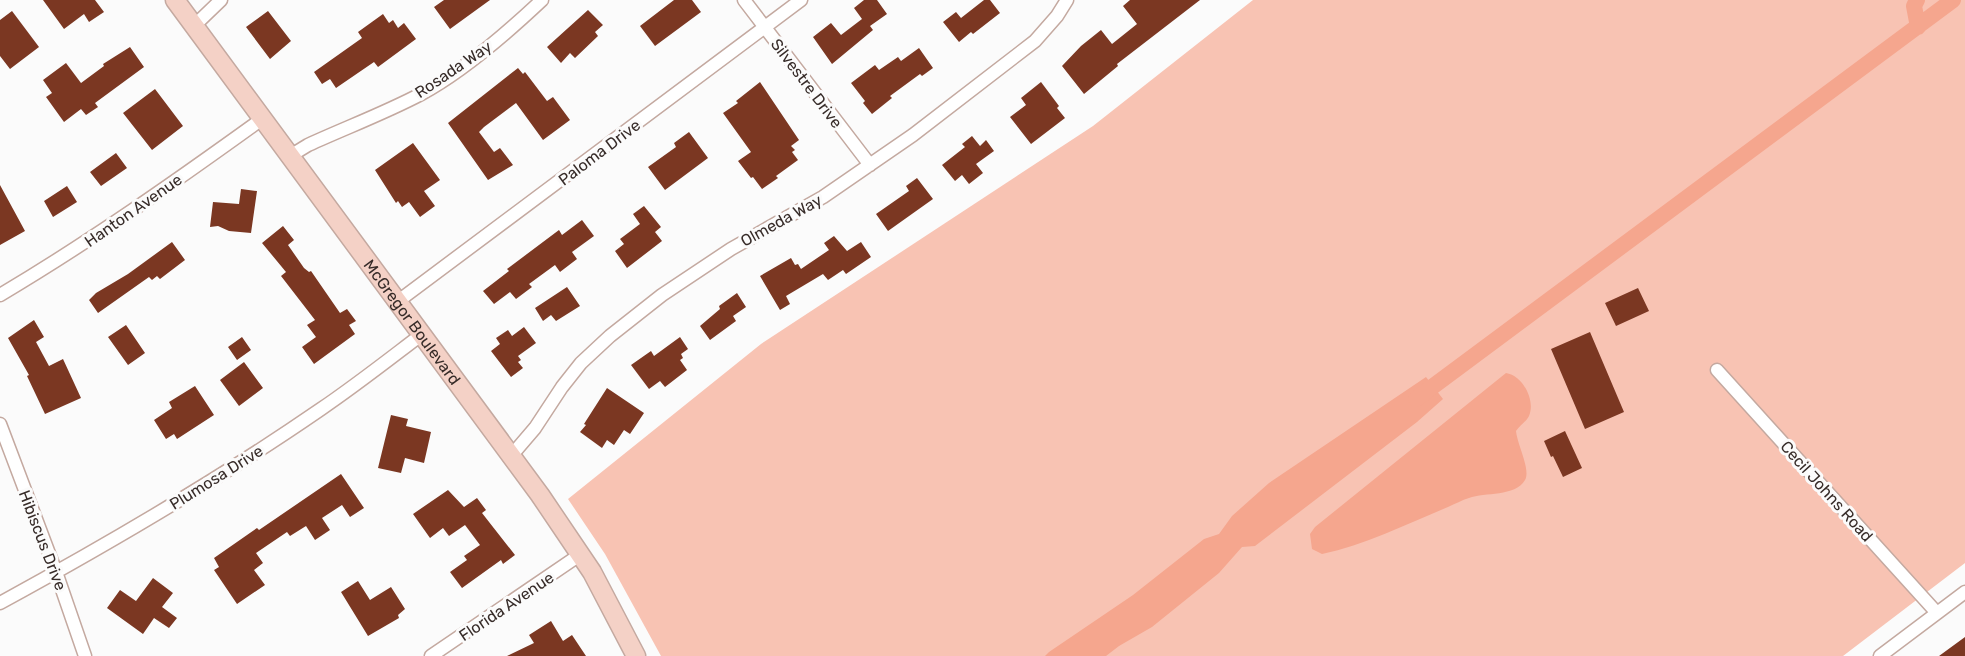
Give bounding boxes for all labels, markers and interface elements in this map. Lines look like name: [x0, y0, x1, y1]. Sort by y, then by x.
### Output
street label: Silvestre Drive: [767, 35, 846, 132]
street label: Rosada Way: [411, 37, 495, 102]
street label: Paloma Drive: [555, 115, 644, 189]
street label: Hanton Avenue: [81, 170, 186, 251]
street label: Olmeda Way: [737, 190, 825, 251]
street label: McGregor Boulevard: [360, 256, 464, 389]
street label: Cecil Johns Road: [1776, 437, 1877, 546]
street label: Plumosa Drive: [166, 441, 267, 514]
street label: Hibiscus Drive: [15, 487, 70, 593]
street label: Florida Avenue: [455, 568, 557, 645]

